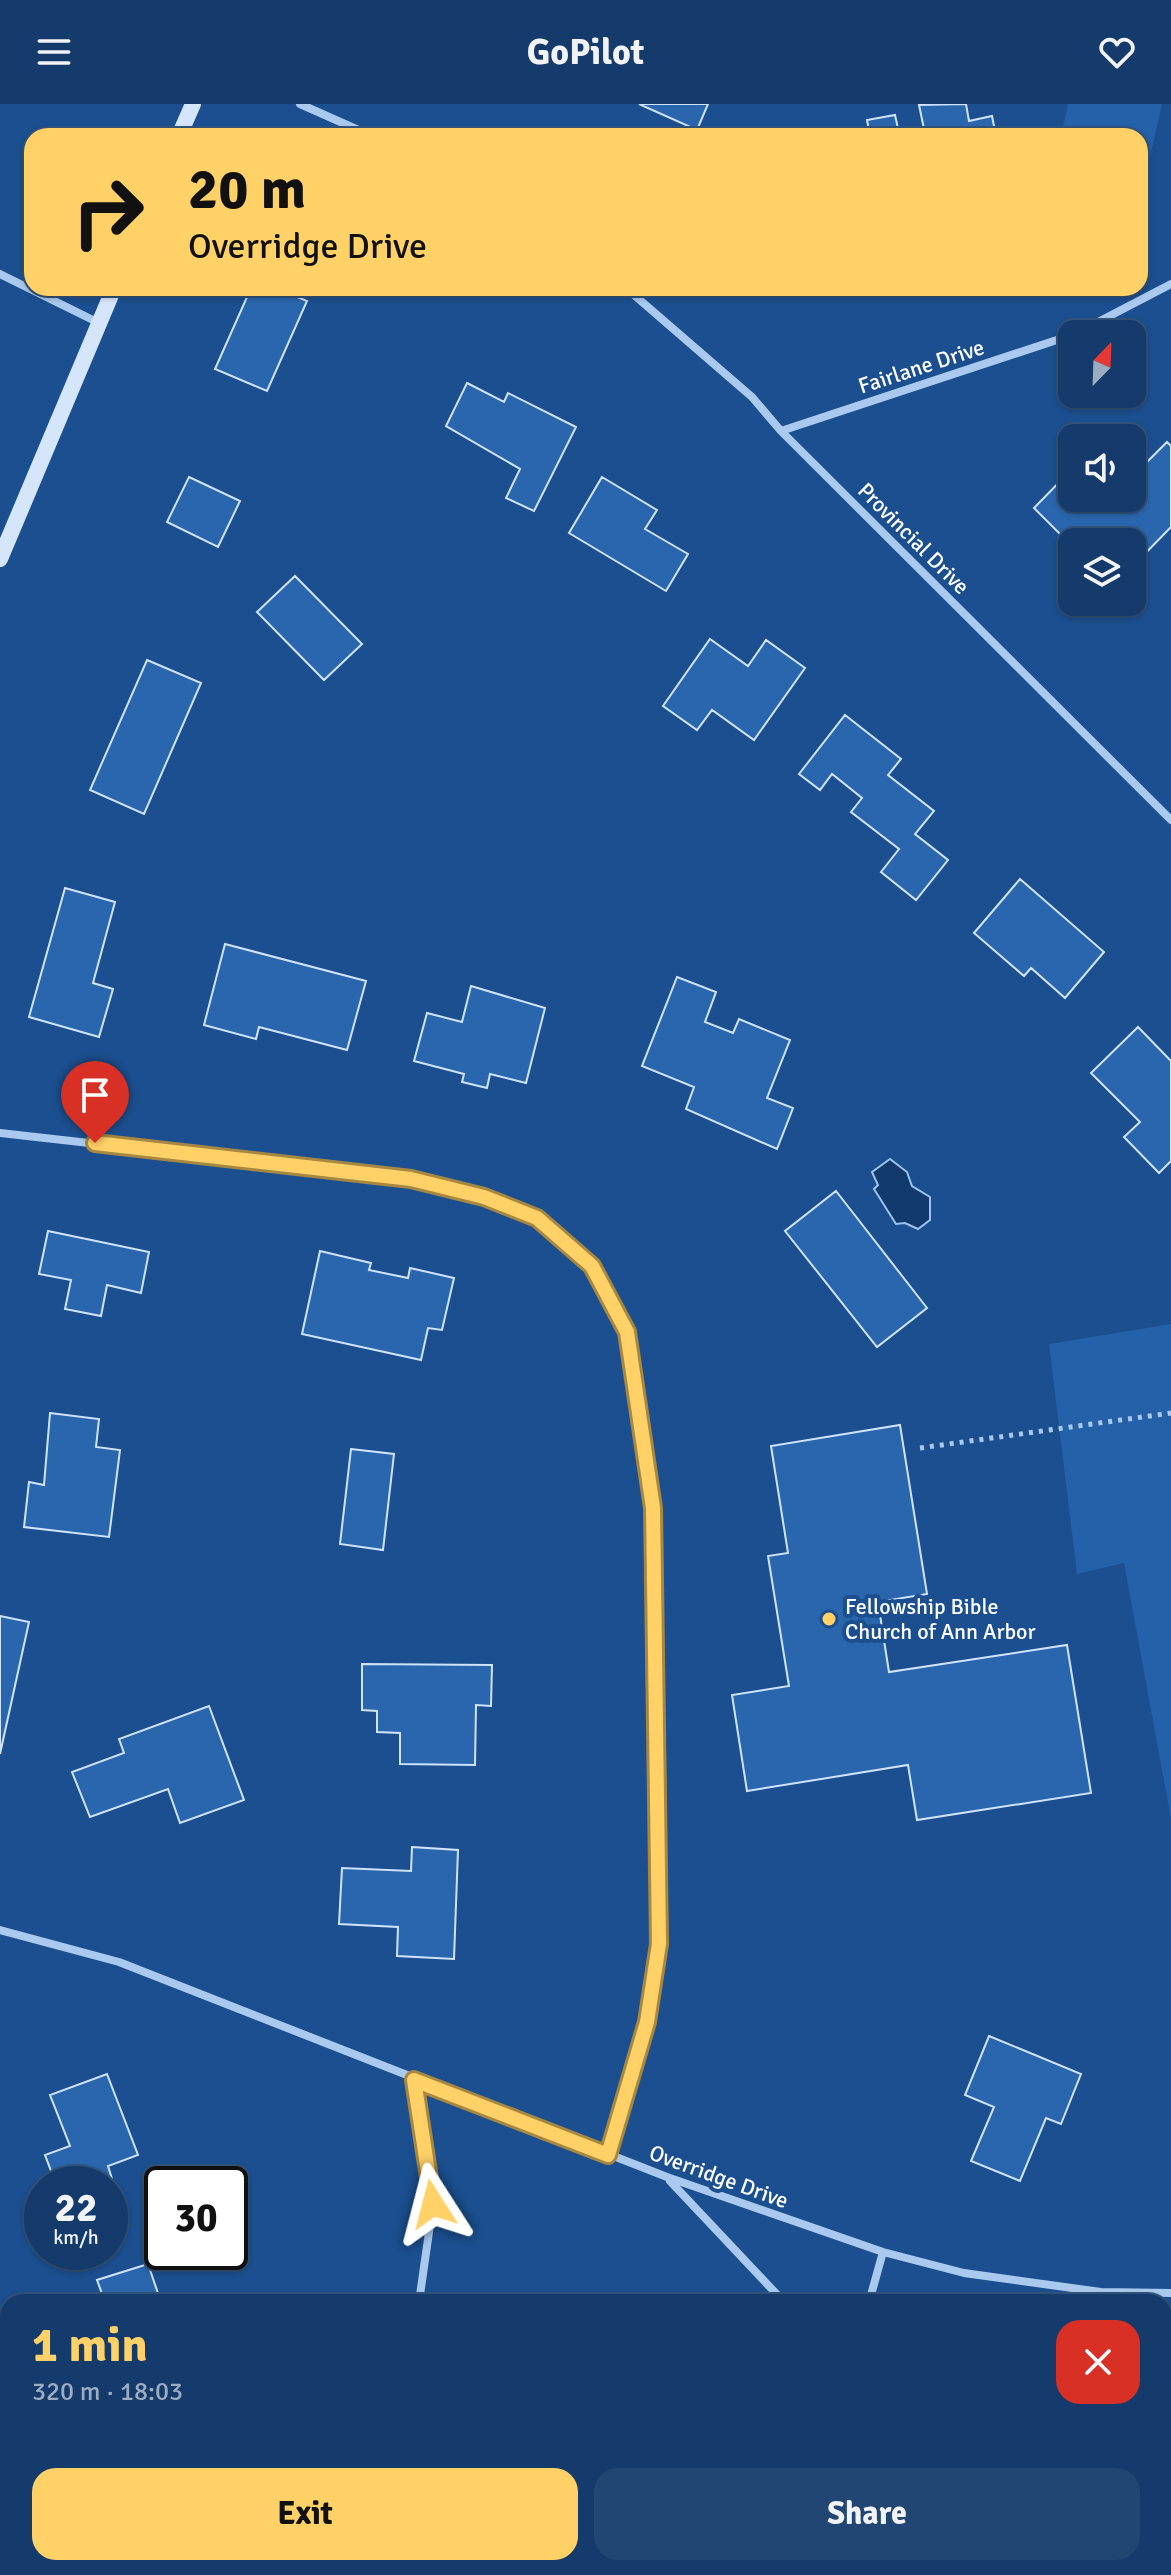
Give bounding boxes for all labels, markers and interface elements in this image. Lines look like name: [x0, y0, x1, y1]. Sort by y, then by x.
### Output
icon: menu: [32, 30, 76, 74]
text: GoPilot: [527, 30, 644, 75]
icon: heart: [1095, 30, 1139, 74]
text: 20 m: [188, 155, 306, 224]
icon: right: [56, 160, 160, 264]
text: Overridge Drive: [188, 224, 427, 269]
north arrow: [1058, 320, 1146, 408]
map controls: [1058, 320, 1146, 616]
street label: Fairlane Drive: [855, 333, 987, 400]
button: sound: [1058, 424, 1146, 512]
street label: Provincial Drive: [852, 477, 975, 600]
button: layers: [1058, 528, 1146, 616]
pin: [61, 1061, 129, 1143]
icon: arrive: [73, 1073, 117, 1117]
place label: Fellowship Bible Church of Ann Arbor: [845, 1593, 1036, 1645]
marker: Fellowship Bible Church of Ann Arbor: [820, 1610, 838, 1628]
street label: Overridge Drive: [646, 2139, 792, 2214]
position arrow: [391, 2162, 475, 2246]
speed limit sign: 30: [144, 2166, 248, 2270]
text: 22: [54, 2183, 98, 2233]
text: km/h: [53, 2225, 99, 2250]
text: 1 min: [32, 2316, 148, 2375]
button: close: [1056, 2320, 1140, 2404]
text: 320 m · 18:03: [32, 2376, 183, 2408]
button: Exit: [32, 2468, 578, 2560]
button: Share: [594, 2468, 1140, 2560]

